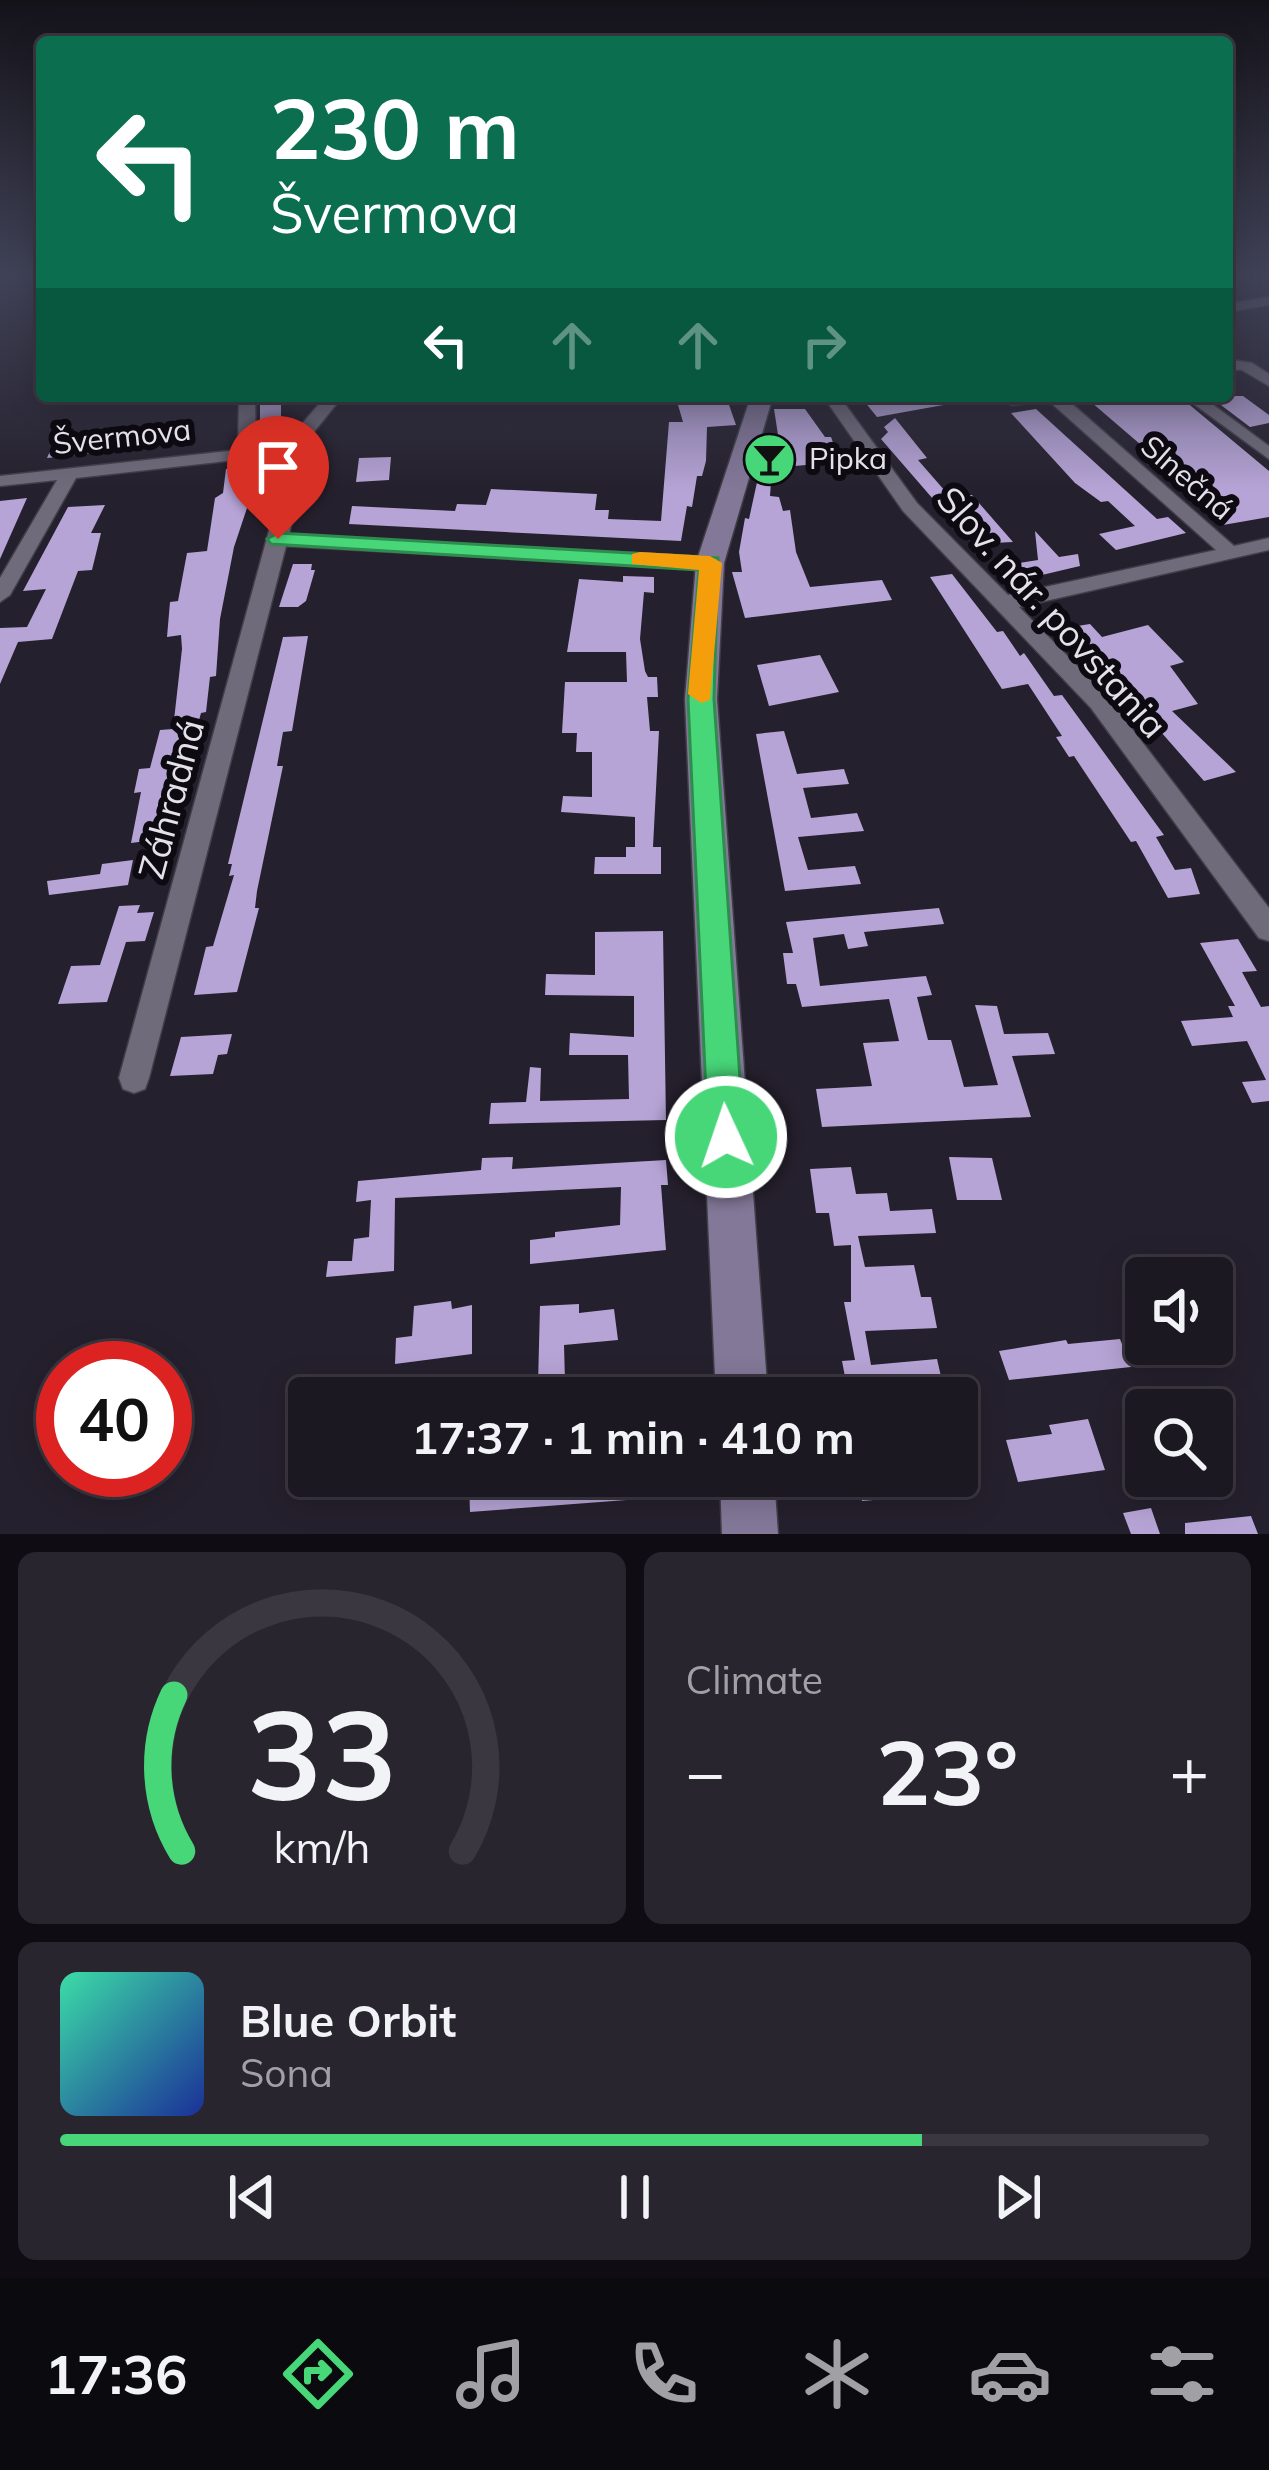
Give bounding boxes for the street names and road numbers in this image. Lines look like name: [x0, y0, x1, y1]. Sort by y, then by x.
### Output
street label: Švermova: [51, 410, 193, 462]
street label: Slnečná: [1134, 427, 1242, 528]
street label: Slov. nár. povstania: [928, 477, 1177, 747]
street label: Záhradná: [128, 714, 213, 883]

